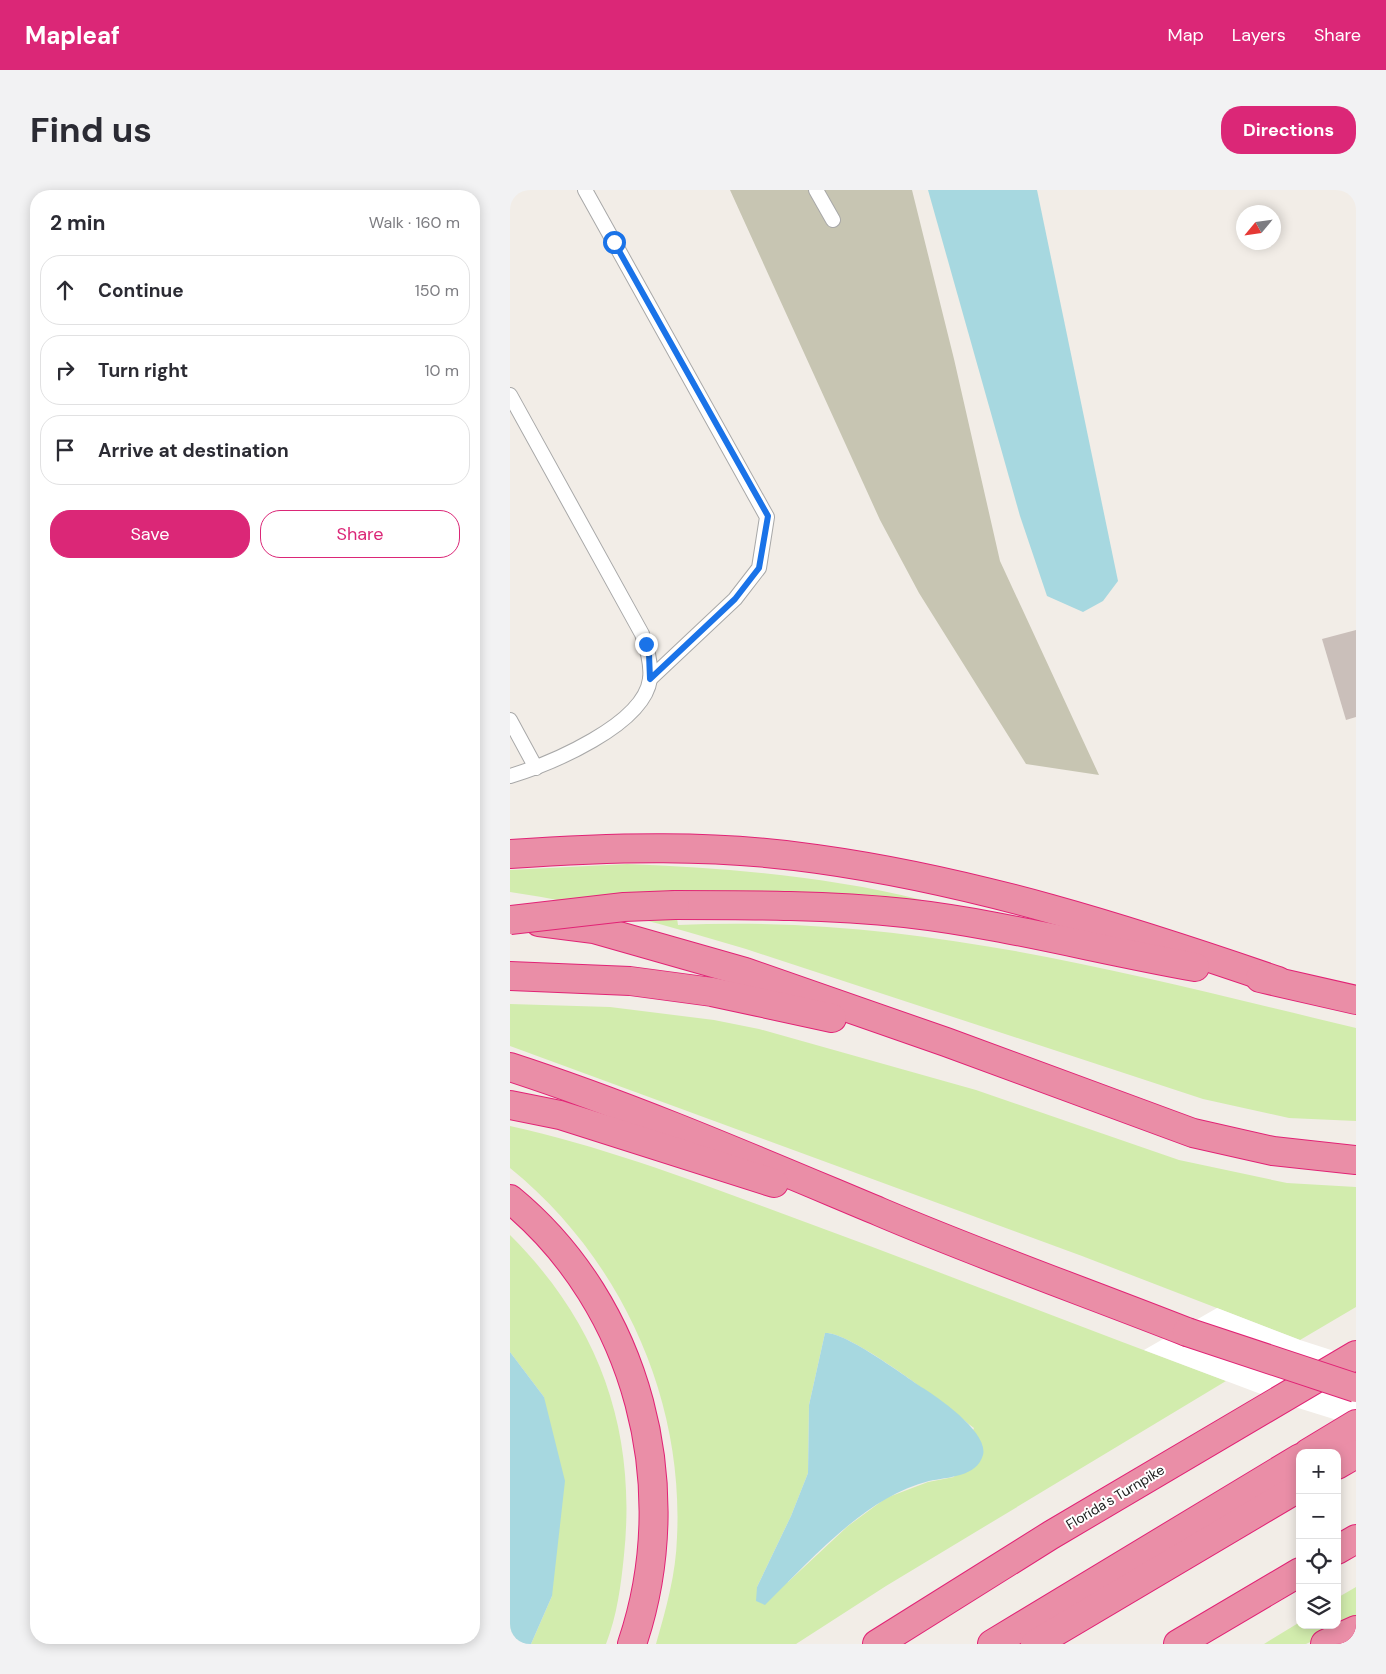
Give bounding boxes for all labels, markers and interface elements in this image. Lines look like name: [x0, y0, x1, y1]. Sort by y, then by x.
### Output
text: Mapleaf: [25, 20, 120, 51]
text: Map: [1168, 23, 1204, 47]
text: Layers: [1232, 23, 1286, 47]
text: Share: [1314, 23, 1361, 47]
button: Directions: [1221, 106, 1356, 154]
text: Find us: [30, 107, 152, 153]
north arrow: [1236, 205, 1281, 250]
text: 2 min: [50, 209, 106, 237]
text: Walk · 160 m: [369, 212, 460, 233]
route start: [603, 231, 626, 254]
icon: ahead: [51, 276, 79, 304]
text: Continue: [98, 278, 184, 303]
text: 150 m: [415, 280, 459, 301]
icon: right: [51, 356, 79, 384]
text: Turn right: [98, 358, 188, 383]
text: 10 m: [425, 360, 459, 381]
icon: arrive: [51, 436, 79, 464]
text: Arrive at destination: [98, 438, 289, 463]
button: Save: [50, 510, 250, 558]
button: Share: [260, 510, 460, 558]
route end: [635, 633, 658, 656]
map controls: [1296, 1449, 1341, 1629]
button: +: [1296, 1449, 1341, 1494]
street label: Florida's Turnpike: [1062, 1460, 1168, 1534]
button: −: [1296, 1494, 1341, 1539]
button: locate: [1296, 1539, 1341, 1584]
button: layers: [1296, 1584, 1341, 1629]

